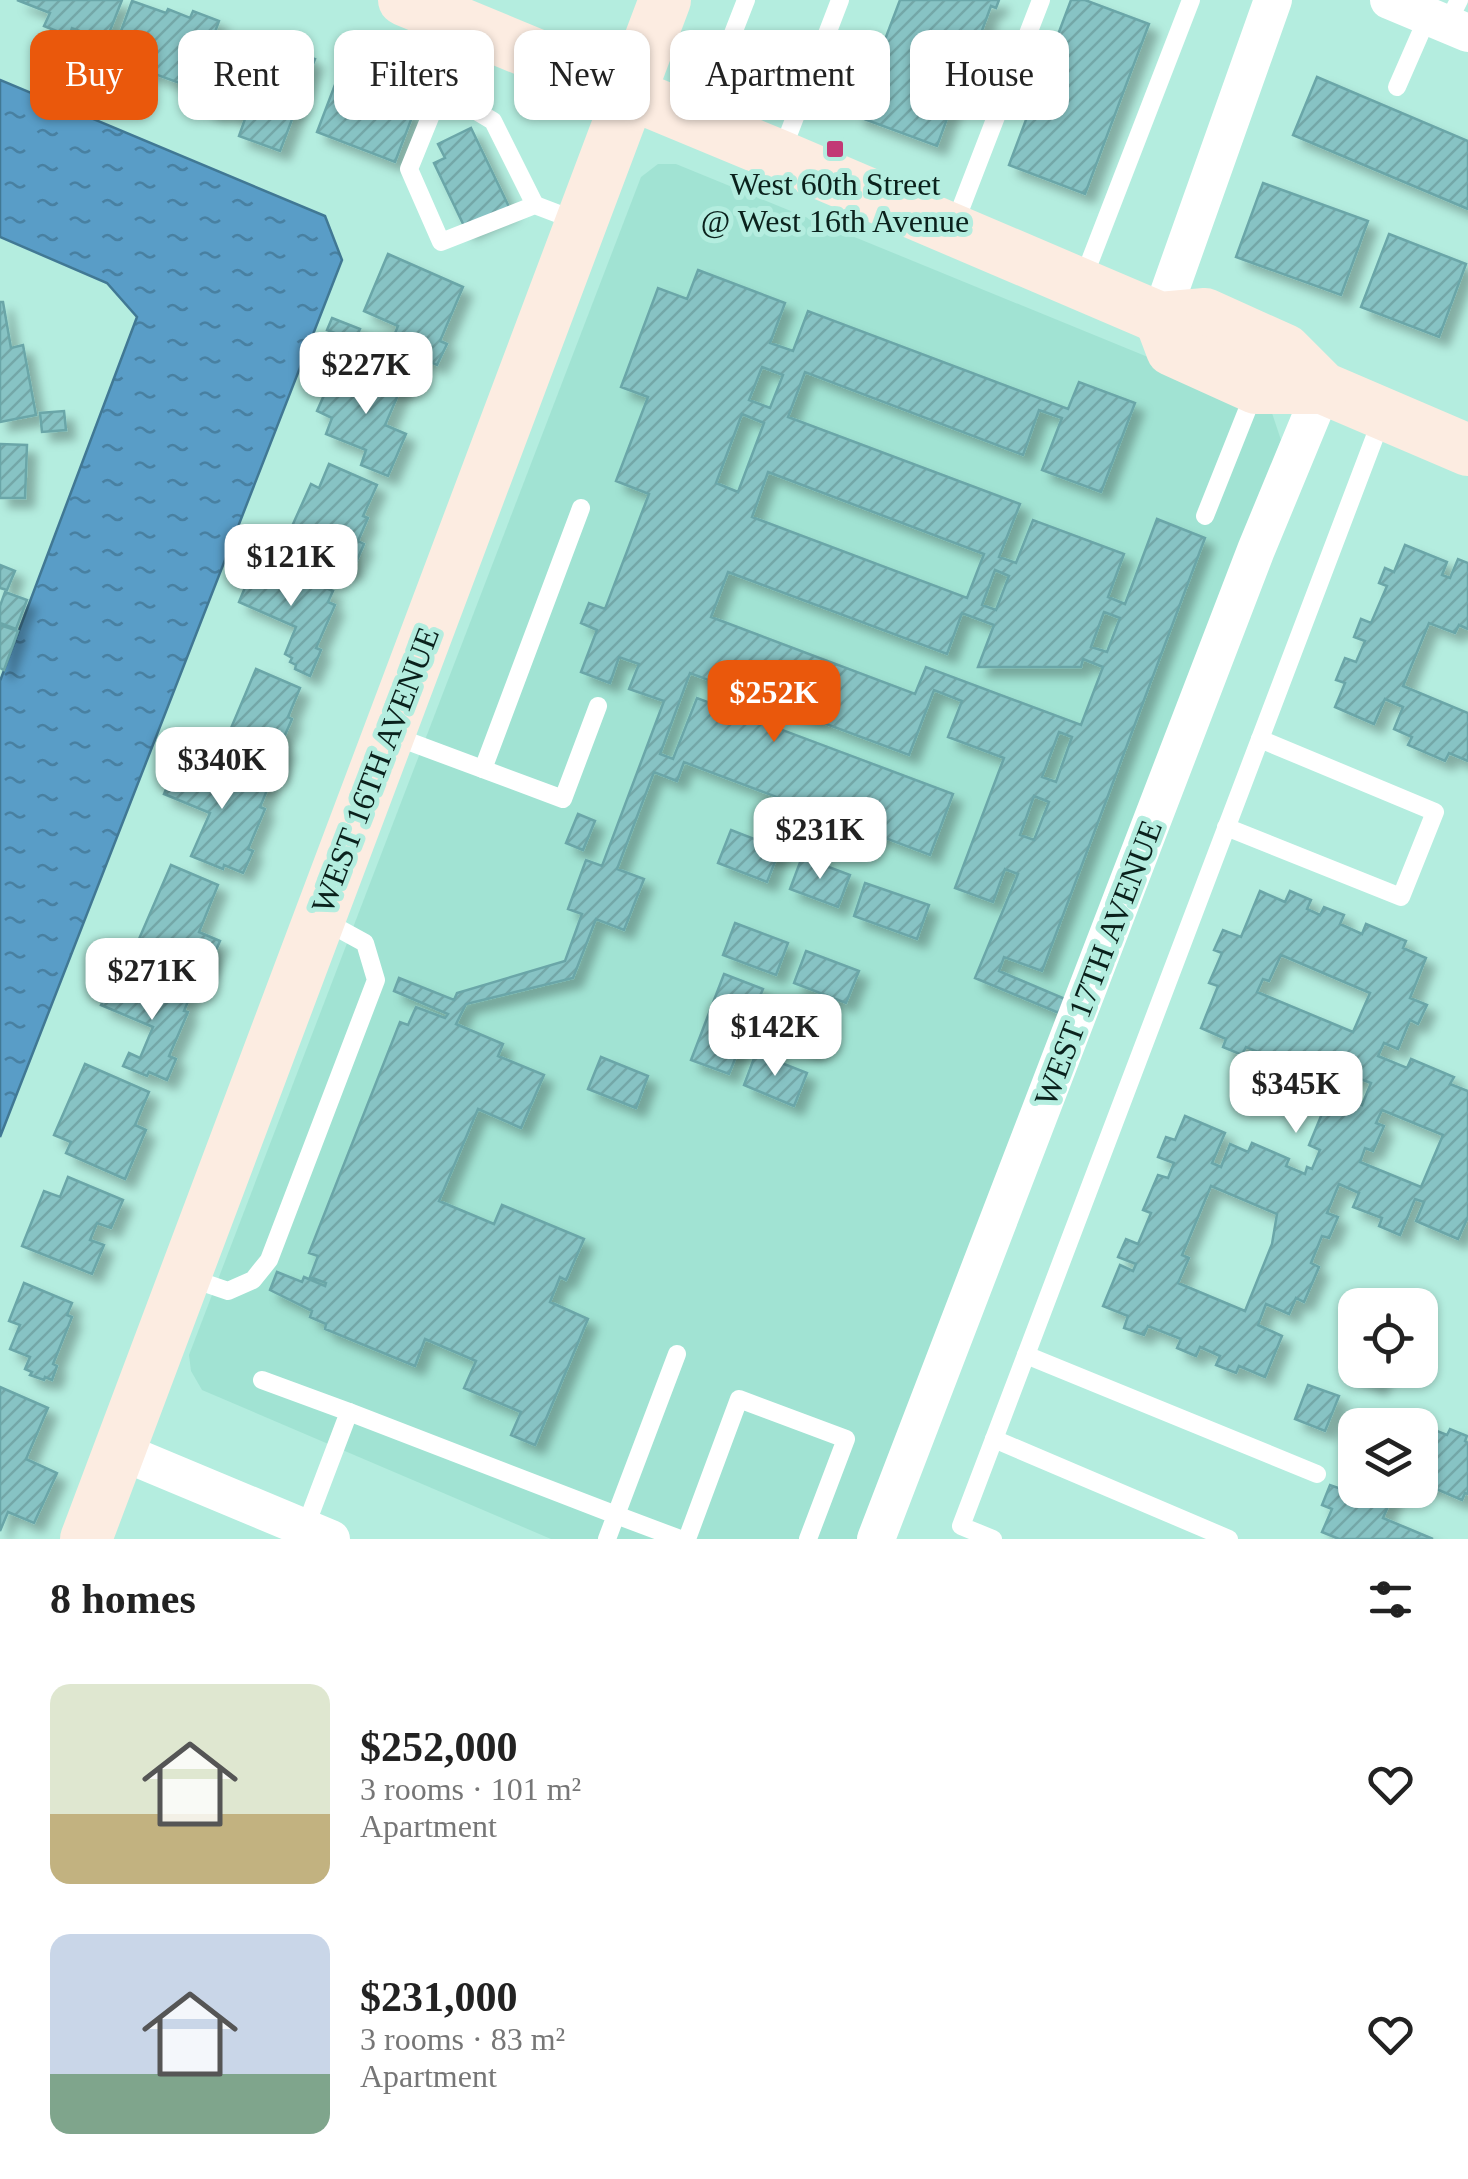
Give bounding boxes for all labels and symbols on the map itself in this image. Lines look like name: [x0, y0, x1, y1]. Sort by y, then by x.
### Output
marker: West 60th Street @ West 16th Avenue: [824, 138, 846, 160]
place label: West 60th Street @ West 16th Avenue: [701, 166, 969, 239]
pin: $227K: [296, 332, 436, 417]
pin: $121K: [221, 524, 361, 609]
street label: WEST 16TH AVENUE: [304, 622, 446, 918]
pin: $252K: [704, 660, 844, 745]
pin: $340K: [152, 727, 292, 812]
pin: $231K: [750, 797, 890, 882]
street label: WEST 17TH AVENUE: [1027, 815, 1169, 1111]
pin: $271K: [82, 938, 222, 1023]
pin: $142K: [705, 994, 845, 1079]
pin: $345K: [1226, 1051, 1366, 1136]

